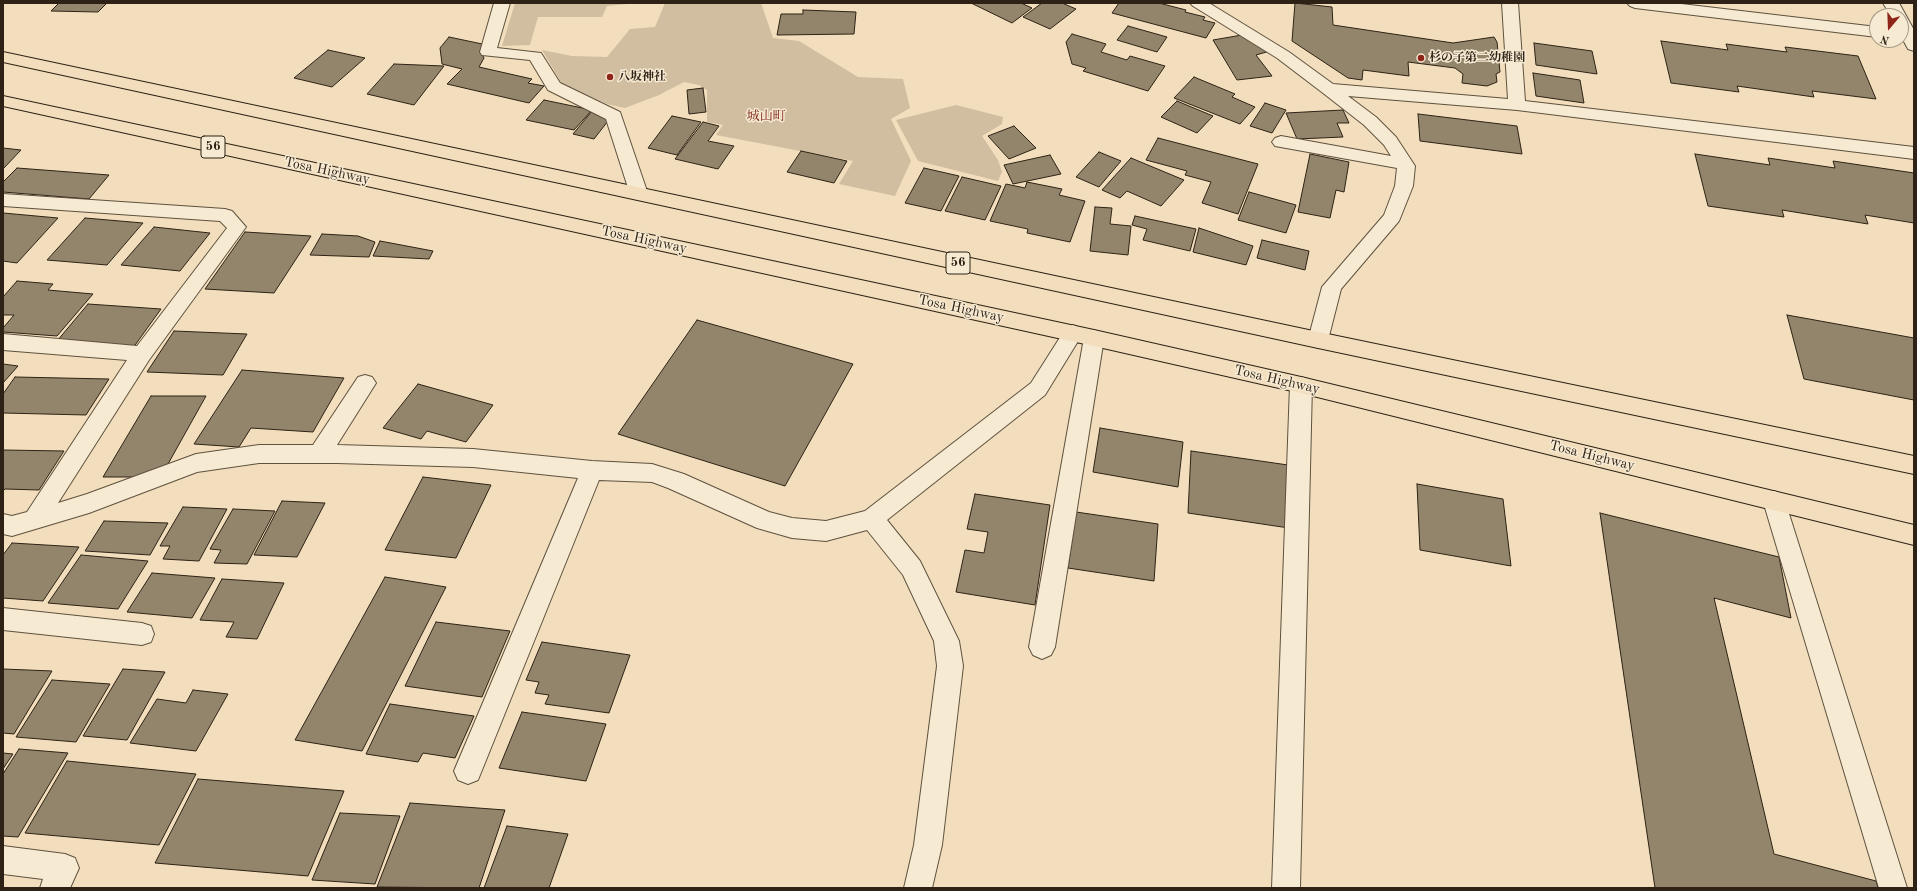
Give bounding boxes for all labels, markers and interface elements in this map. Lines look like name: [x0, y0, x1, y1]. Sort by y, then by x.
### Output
north arrow: [1869, 8, 1909, 48]
text: N: [1879, 32, 1891, 45]
place label: 杉の子第二幼稚園: [1429, 51, 1525, 65]
marker: 杉の子第二幼稚園: [1416, 53, 1426, 63]
place label: 八坂神社: [618, 70, 666, 84]
marker: 八坂神社: [605, 72, 615, 82]
district label: 城山町: [747, 109, 785, 125]
road number: 56: [201, 136, 225, 158]
street label: Tosa Highway: [283, 154, 371, 188]
street label: Tosa Highway: [600, 223, 688, 257]
road number: 56: [946, 252, 970, 274]
street label: Tosa Highway: [917, 292, 1005, 326]
street label: Tosa Highway: [1233, 362, 1321, 398]
street label: Tosa Highway: [1548, 437, 1636, 475]

